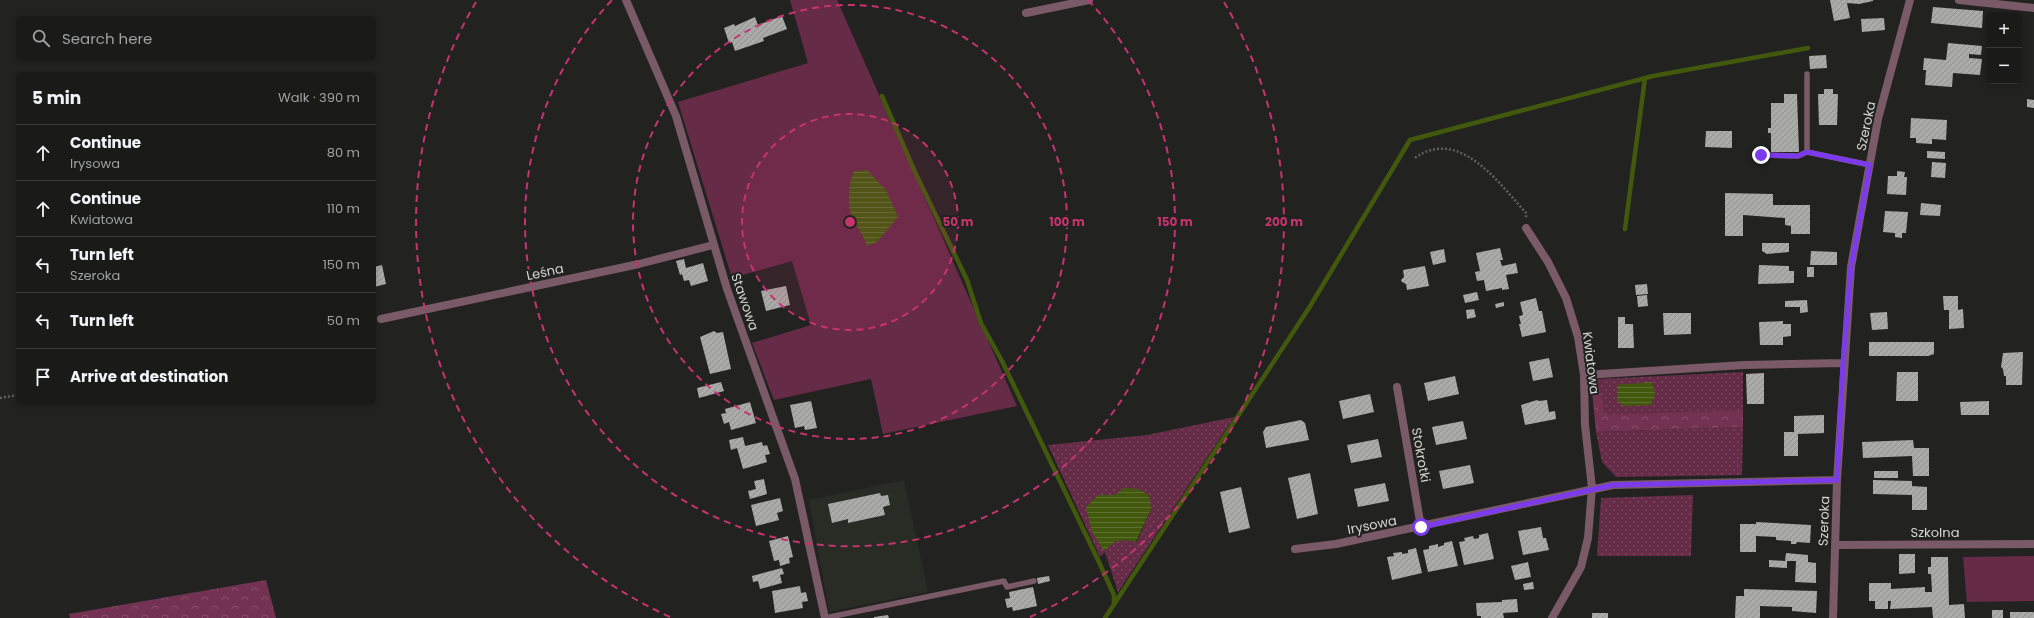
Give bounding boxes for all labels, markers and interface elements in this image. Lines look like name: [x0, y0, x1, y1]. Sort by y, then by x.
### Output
map controls: [1986, 12, 2022, 84]
button: +: [1986, 12, 2022, 48]
search box: [16, 16, 376, 60]
icon: search: [30, 27, 52, 49]
text: Search here: [62, 28, 152, 49]
button: −: [1986, 48, 2022, 84]
text: 5 min: [32, 86, 81, 110]
text: Walk · 390 m: [278, 88, 360, 107]
street label: Szeroka: [1851, 99, 1881, 153]
text: Continue: [70, 132, 141, 153]
icon: ahead: [32, 142, 54, 164]
text: 80 m: [327, 143, 360, 162]
route end: [1752, 146, 1770, 164]
text: Irysowa: [70, 154, 120, 173]
text: Continue: [70, 188, 141, 209]
icon: ahead: [32, 198, 54, 220]
text: 110 m: [327, 199, 360, 218]
text: Kwiatowa: [70, 210, 133, 229]
text: 50 m: [943, 213, 974, 230]
text: 100 m: [1049, 213, 1085, 230]
text: 150 m: [1157, 213, 1193, 230]
text: 200 m: [1265, 213, 1303, 230]
centre of rings: [843, 215, 857, 229]
text: Turn left: [70, 244, 134, 265]
icon: left: [32, 254, 54, 276]
text: 150 m: [323, 255, 360, 274]
street label: Leśna: [525, 259, 565, 285]
text: Szeroka: [70, 266, 120, 285]
street label: Stawowa: [726, 271, 764, 333]
icon: left: [32, 310, 54, 332]
text: Turn left: [70, 310, 134, 331]
text: 50 m: [327, 311, 360, 330]
street label: Kwiatowa: [1578, 331, 1604, 395]
icon: arrive: [32, 366, 54, 388]
text: Arrive at destination: [70, 366, 228, 387]
street label: Stokrotki: [1407, 426, 1435, 484]
street label: Szeroka: [1814, 496, 1834, 546]
street label: Irysowa: [1346, 511, 1398, 539]
route start: [1412, 518, 1430, 536]
street label: Szkolna: [1911, 523, 1959, 542]

